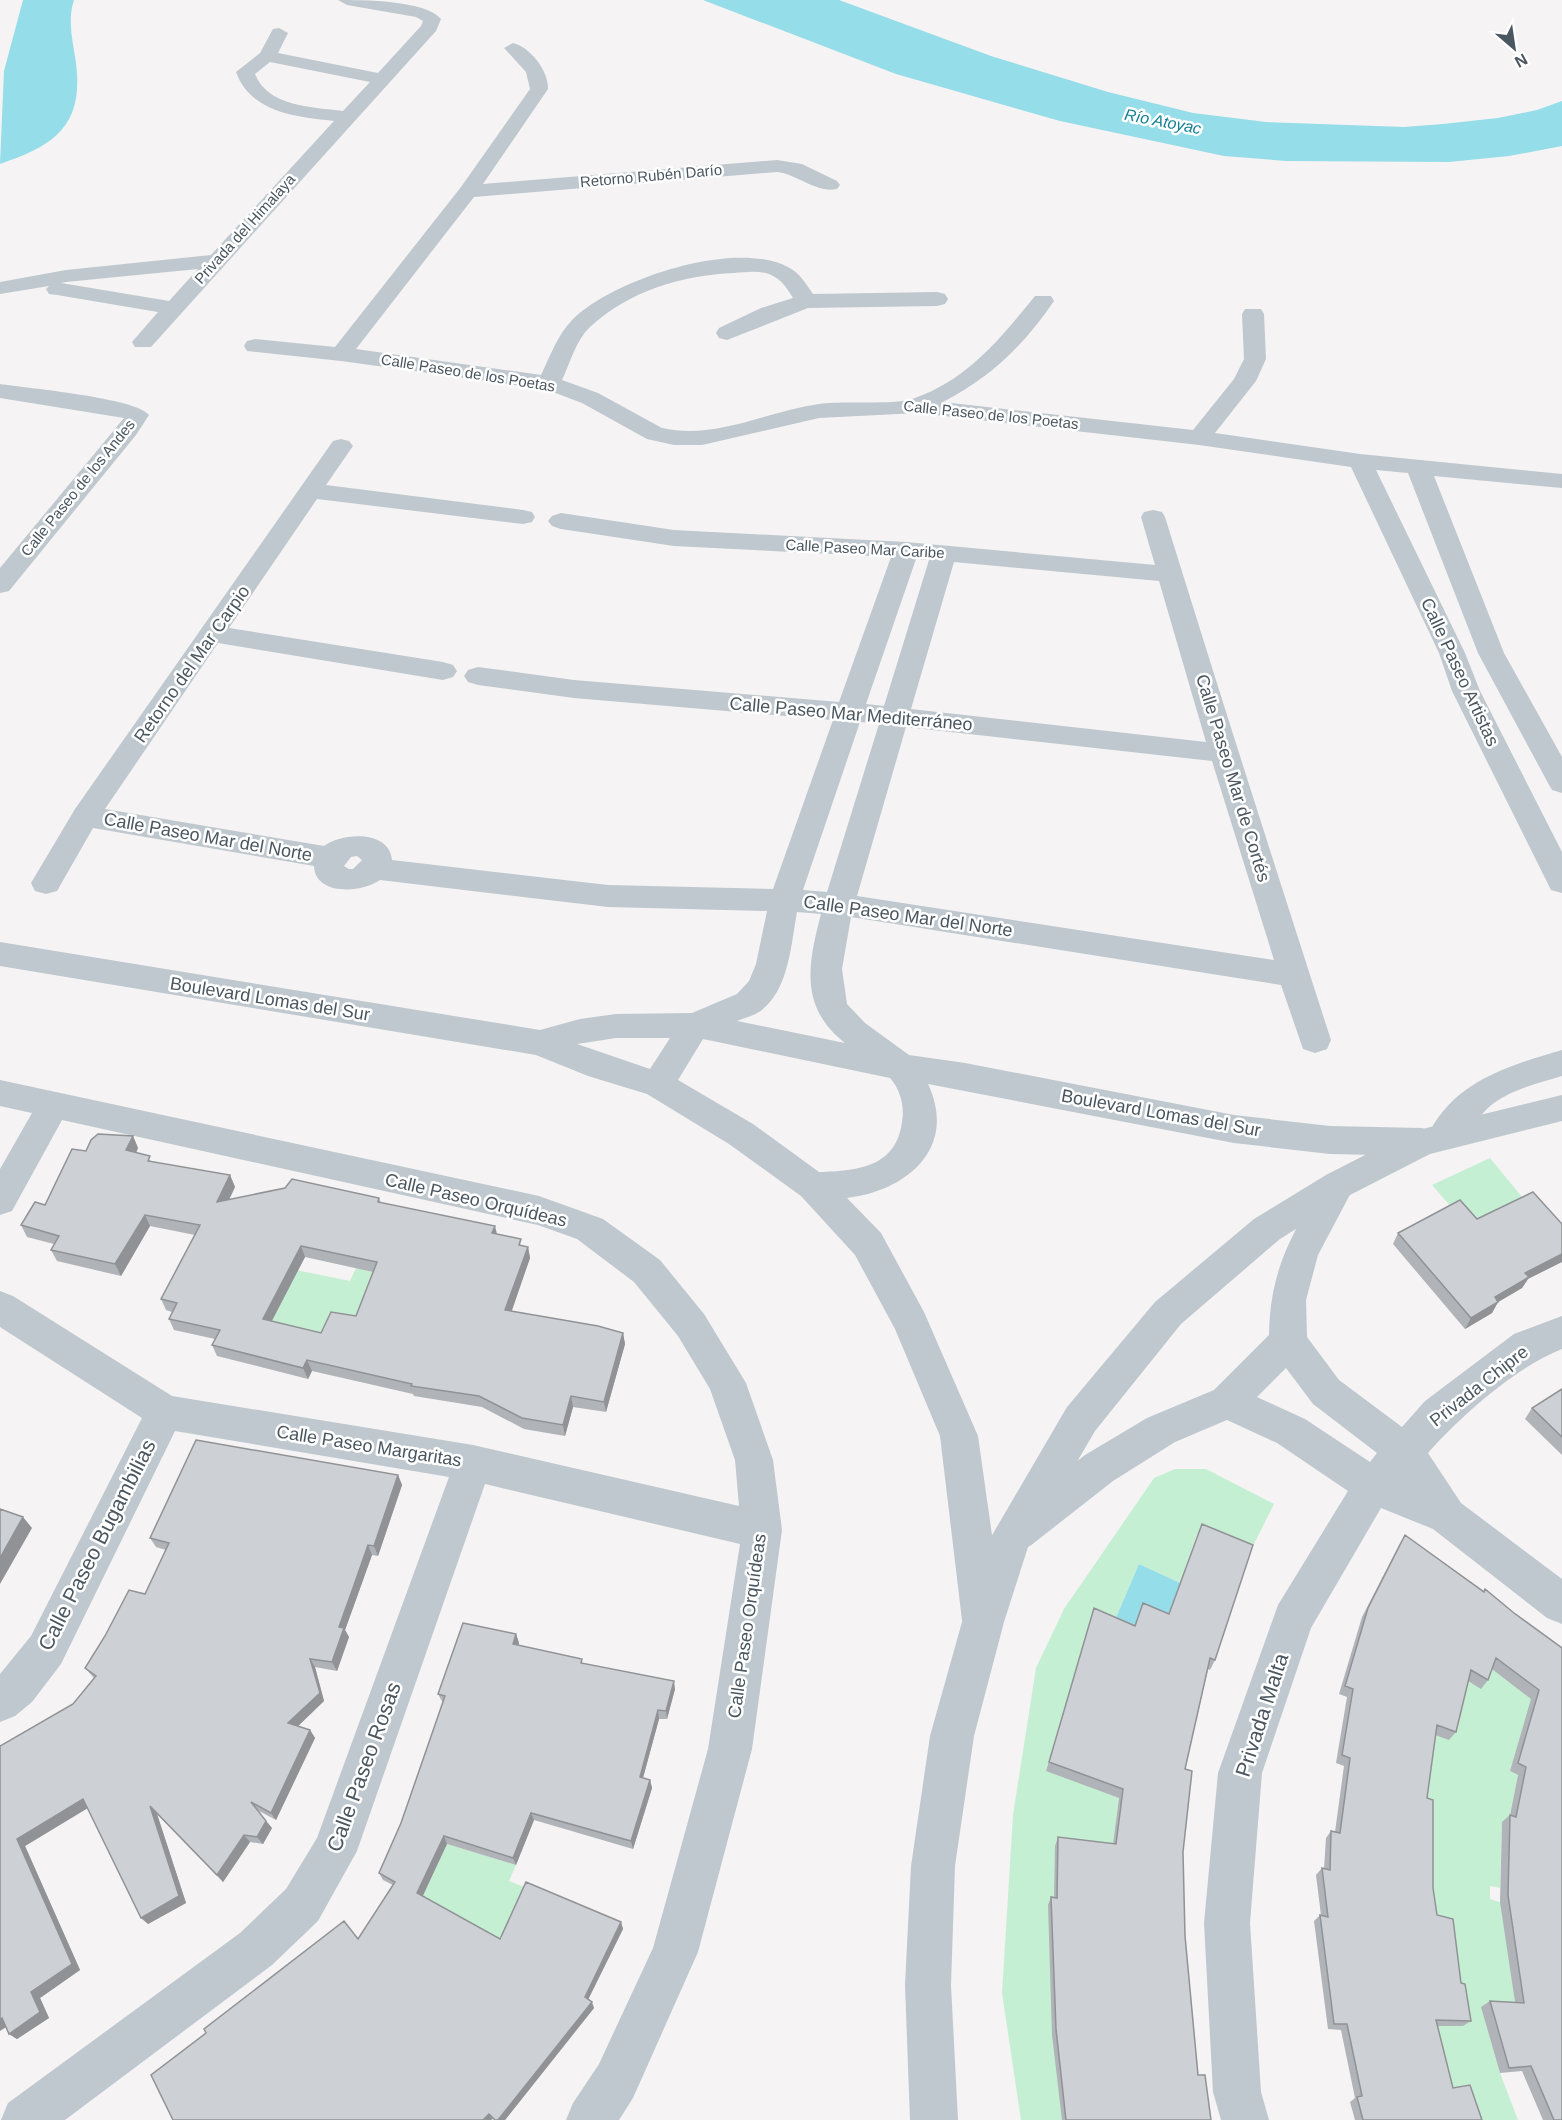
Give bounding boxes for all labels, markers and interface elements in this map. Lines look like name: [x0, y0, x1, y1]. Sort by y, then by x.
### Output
north arrow: [1484, 18, 1544, 78]
text: N: [1512, 50, 1530, 71]
water label: Río Atoyac: [1123, 106, 1203, 137]
street label: Retorno Rubén Darío: [579, 161, 723, 190]
street label: Privada del Himalaya: [191, 170, 299, 287]
street label: Calle Paseo de los Poetas: [380, 350, 556, 395]
street label: Calle Paseo de los Poetas: [903, 397, 1079, 432]
street label: Calle Paseo de los Andes: [17, 416, 138, 559]
street label: Calle Paseo Mar Caribe: [785, 536, 945, 561]
street label: Retorno del Mar Carpio: [130, 582, 254, 746]
street label: Calle Paseo Artistas: [1417, 595, 1503, 749]
street label: Calle Paseo Mar de Cortés: [1192, 672, 1274, 884]
street label: Calle Paseo Mar Mediterráneo: [729, 693, 973, 735]
street label: Calle Paseo Mar del Norte: [102, 809, 314, 865]
street label: Calle Paseo Mar del Norte: [802, 891, 1014, 941]
street label: Boulevard Lomas del Sur: [169, 973, 371, 1025]
street label: Boulevard Lomas del Sur: [1060, 1086, 1262, 1140]
street label: Calle Paseo Orquídeas: [383, 1169, 569, 1231]
street label: Privada Chipre: [1426, 1341, 1532, 1431]
street label: Calle Paseo Margaritas: [275, 1421, 463, 1471]
street label: Calle Paseo Bugambilias: [33, 1436, 160, 1654]
street label: Calle Paseo Orquídeas: [724, 1532, 770, 1720]
street label: Privada Malta: [1231, 1650, 1292, 1779]
street label: Calle Paseo Rosas: [322, 1679, 405, 1855]

